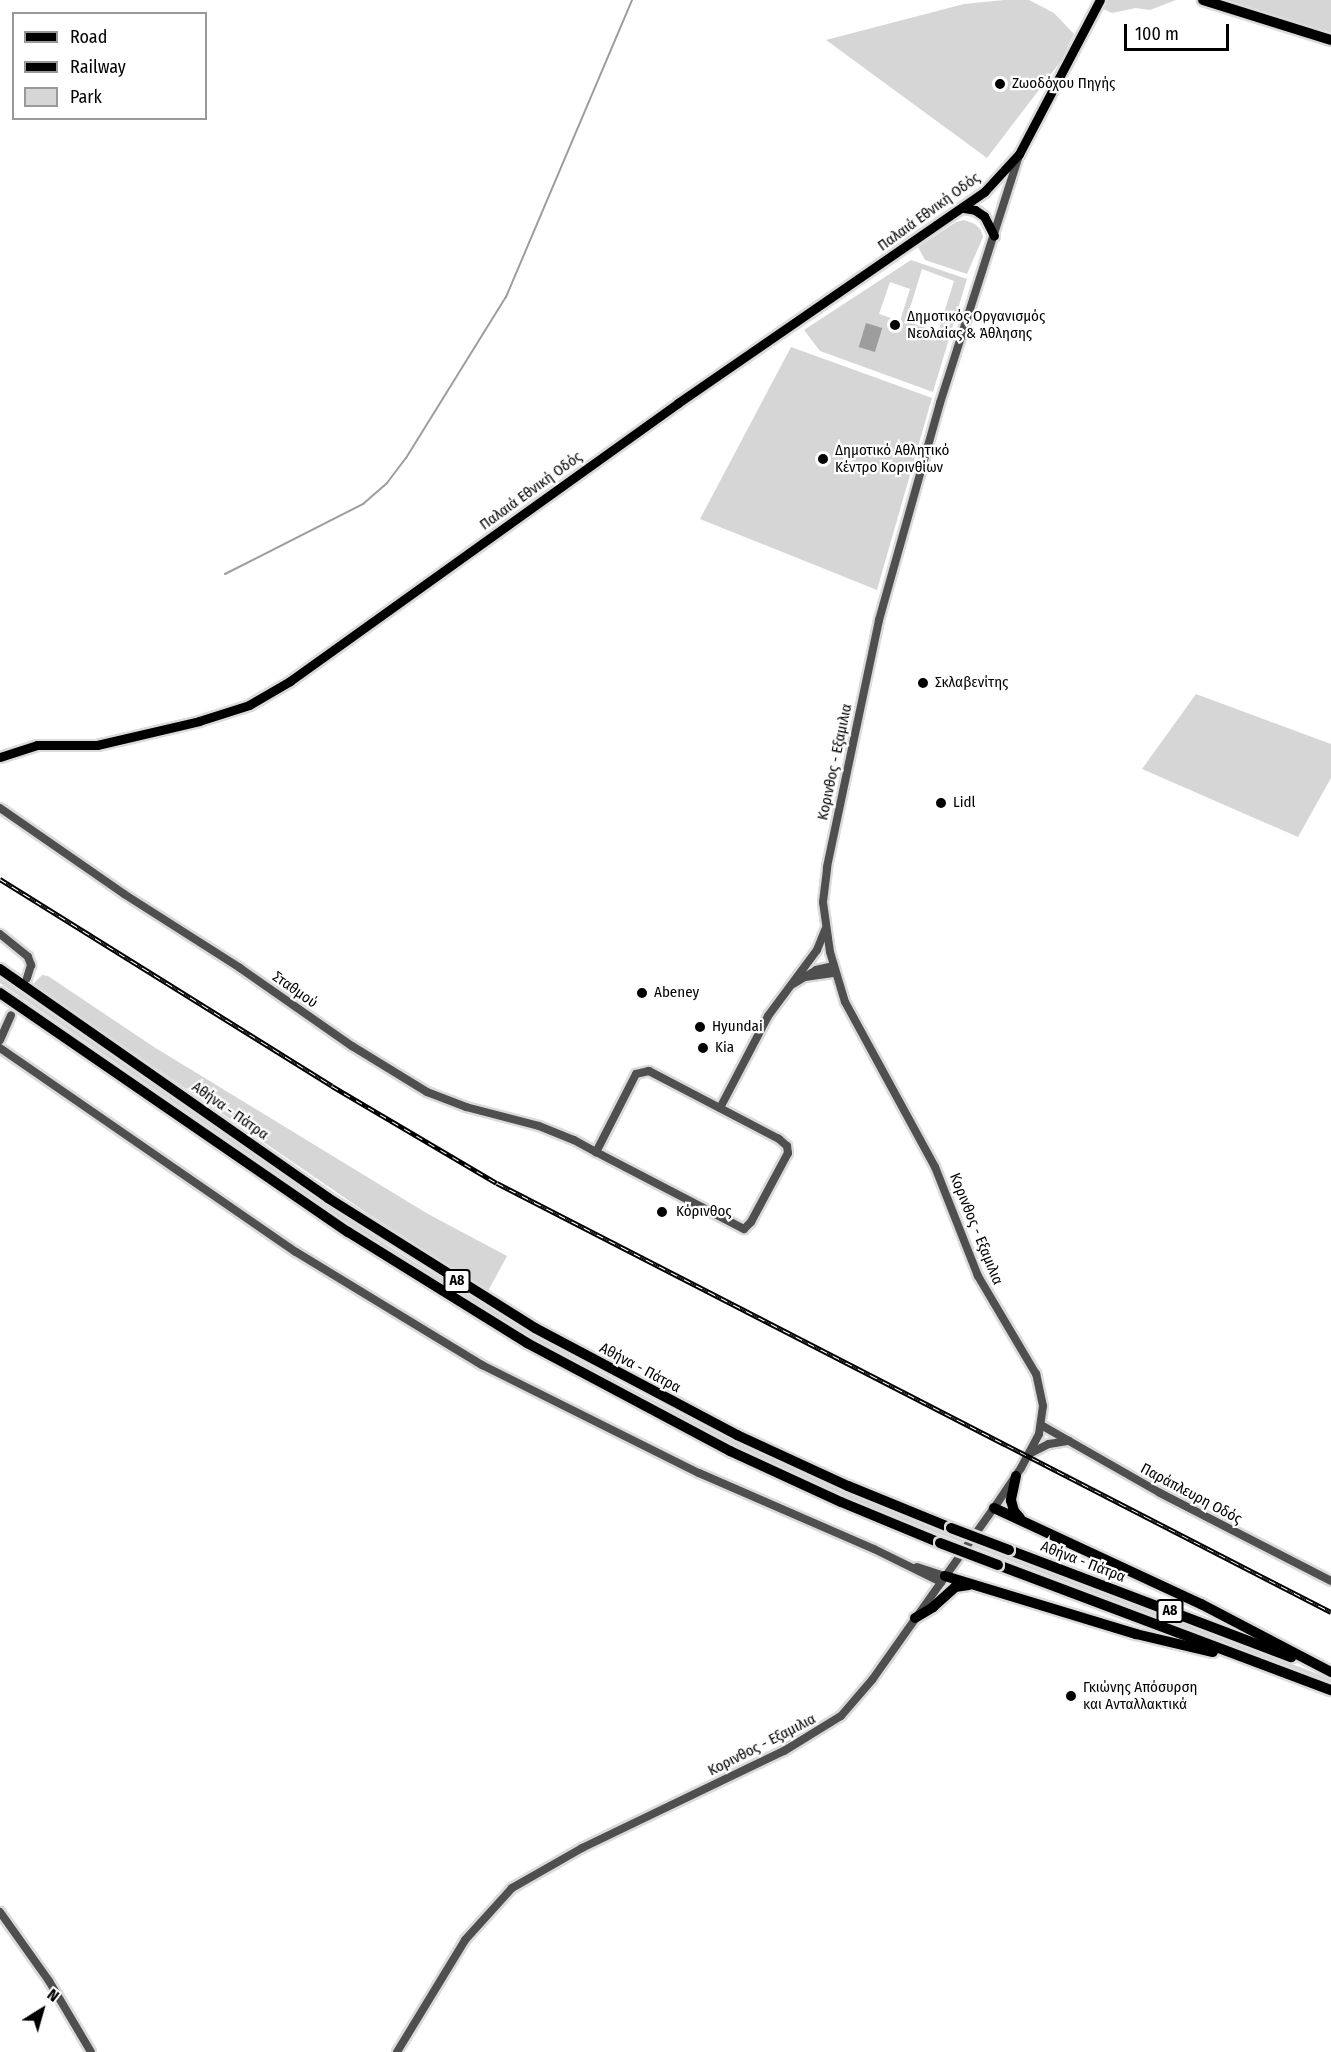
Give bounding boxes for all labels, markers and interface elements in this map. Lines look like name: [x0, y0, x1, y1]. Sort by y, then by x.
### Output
legend: [12, 12, 207, 120]
scale bar: [1127, 12, 1232, 50]
text: 100 m: [1135, 23, 1179, 45]
text: Road: [70, 26, 107, 48]
text: Railway: [70, 56, 126, 78]
place label: Ζωοδόχου Πηγής: [1012, 75, 1115, 93]
marker: Ζωοδόχου Πηγής: [993, 77, 1007, 91]
text: Park: [70, 86, 102, 108]
street label: Παλαιά Εθνική Οδός: [874, 169, 984, 255]
place label: Δημοτικός Οργανισμός Νεολαίας & Άθλησης: [907, 307, 1045, 342]
marker: Δημοτικός Οργανισμός Νεολαίας & Άθλησης: [888, 318, 902, 332]
place label: Δημοτικό Αθλητικό Κέντρο Κορινθίων: [835, 441, 949, 476]
street label: Παλαιά Εθνική Οδός: [476, 448, 586, 534]
marker: Δημοτικό Αθλητικό Κέντρο Κορινθίων: [816, 452, 830, 466]
place label: Σκλαβενίτης: [935, 674, 1008, 692]
marker: Σκλαβενίτης: [916, 676, 930, 690]
street label: Κορινθος - Εξαμιλια: [814, 702, 856, 822]
place label: Lidl: [953, 794, 975, 812]
marker: Lidl: [934, 796, 948, 810]
street label: Σταθμού: [269, 968, 321, 1012]
place label: Abeney: [654, 984, 699, 1002]
marker: Abeney: [635, 986, 649, 1000]
place label: Hyundai: [712, 1018, 763, 1036]
marker: Hyundai: [693, 1020, 707, 1034]
place label: Kia: [715, 1039, 734, 1057]
marker: Kia: [696, 1041, 710, 1055]
street label: Αθήνα - Πάτρα: [188, 1078, 272, 1144]
street label: Κορινθος - Εξαμιλια: [945, 1171, 1007, 1287]
marker: Κόρινθος: [653, 1203, 671, 1221]
place label: Κόρινθος: [676, 1203, 732, 1221]
road number: Α8: [444, 1270, 470, 1292]
street label: Αθήνα - Πάτρα: [596, 1339, 684, 1397]
street label: Παράπλευρη Οδός: [1137, 1460, 1245, 1528]
street label: Αθήνα - Πάτρα: [1038, 1538, 1128, 1586]
road number: Α8: [1156, 1600, 1184, 1622]
place label: Γκιώνης Απόσυρση και Ανταλλακτικά: [1083, 1678, 1197, 1713]
marker: Γκιώνης Απόσυρση και Ανταλλακτικά: [1064, 1689, 1078, 1703]
street label: Κορινθος - Εξαμιλια: [705, 1710, 819, 1780]
north arrow: [12, 1980, 72, 2040]
text: N: [44, 1985, 63, 2006]

